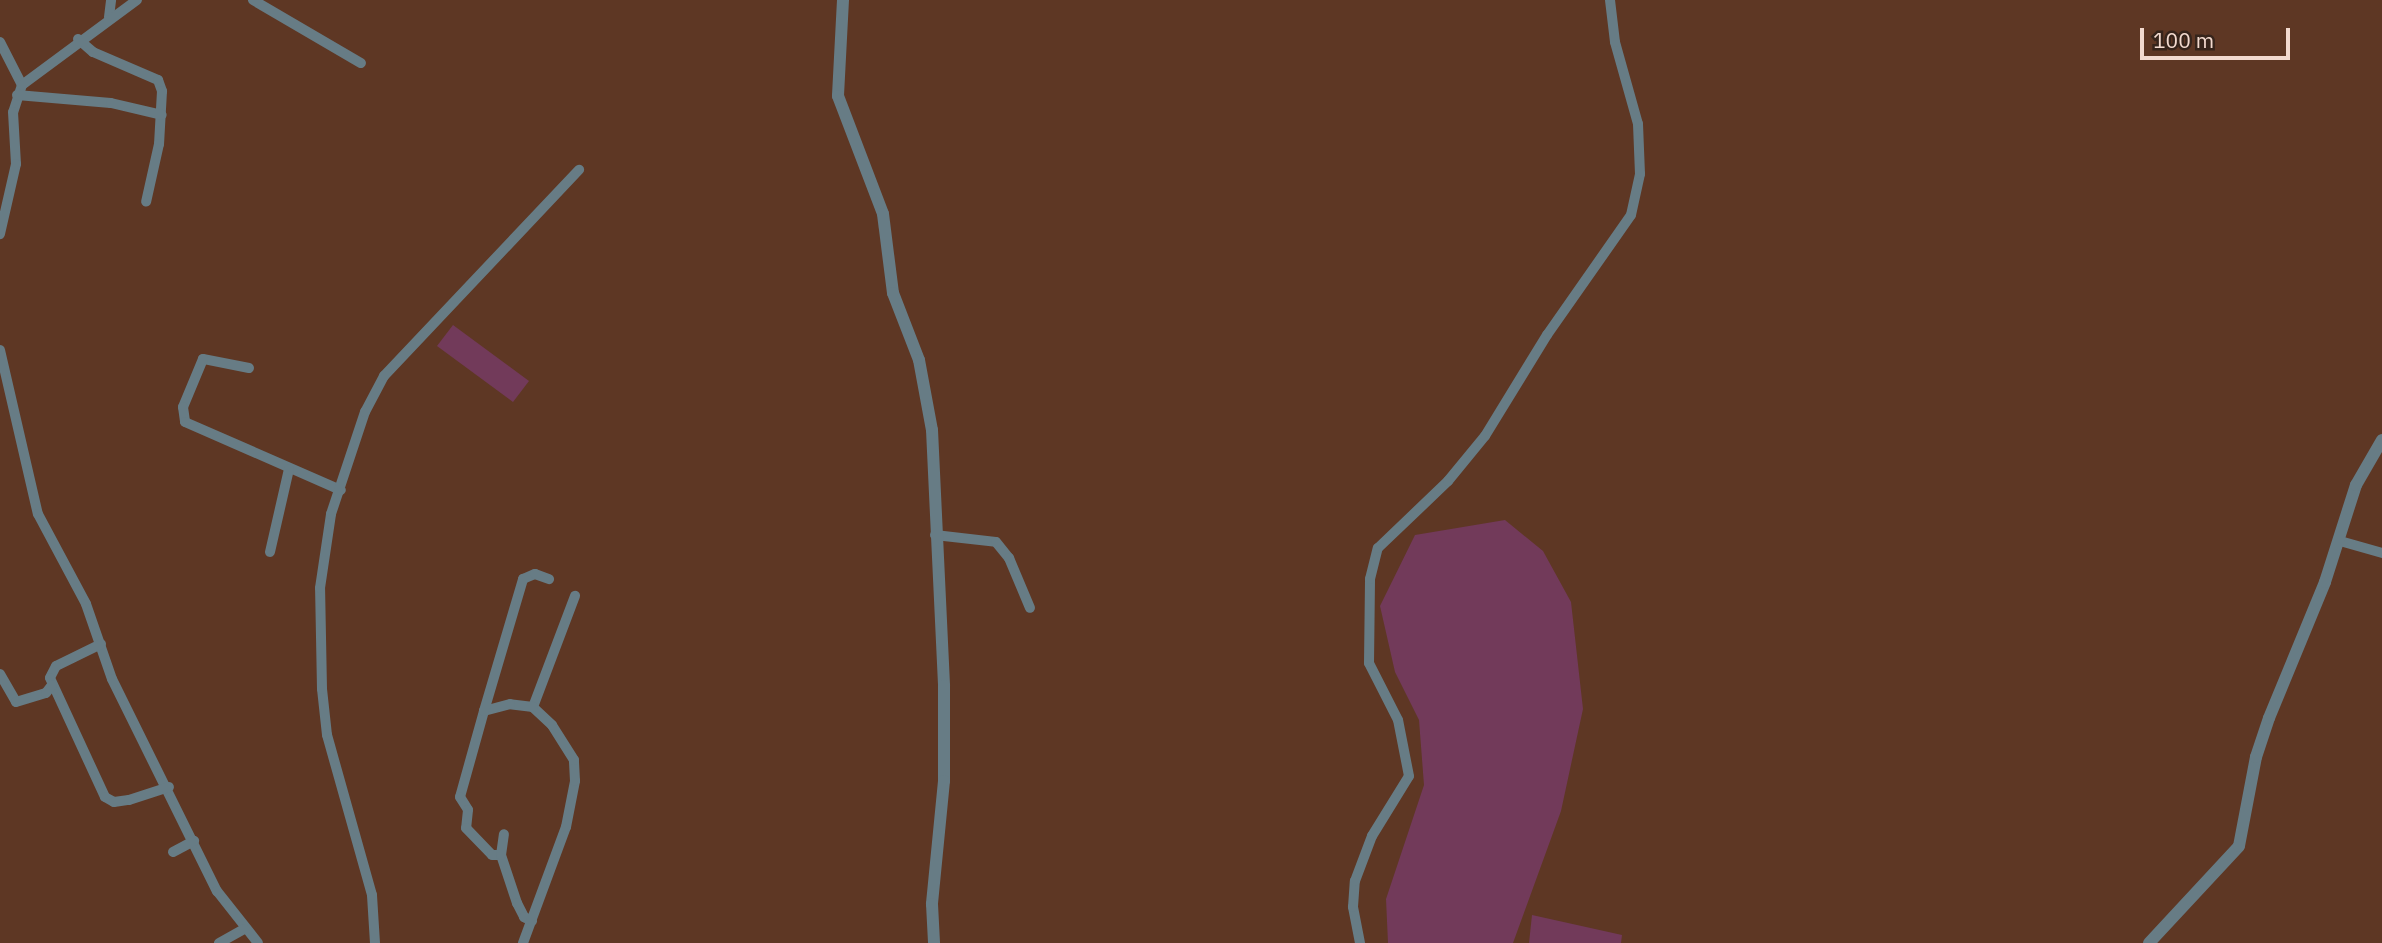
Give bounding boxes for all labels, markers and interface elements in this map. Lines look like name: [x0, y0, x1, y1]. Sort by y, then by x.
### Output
scale bar: [2144, 14, 2294, 58]
text: 100 m: [2153, 26, 2214, 54]

